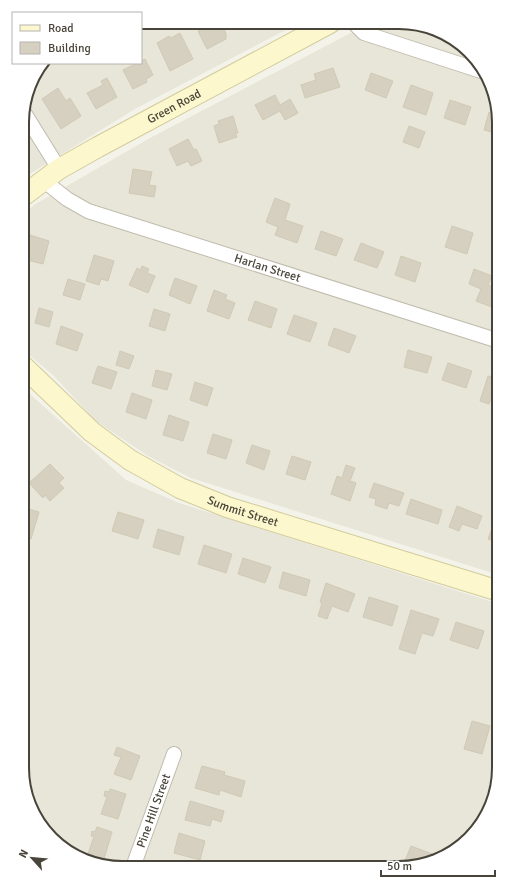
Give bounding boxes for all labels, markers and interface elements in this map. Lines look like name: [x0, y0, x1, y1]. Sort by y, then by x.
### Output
legend: [12, 12, 142, 64]
text: Road: [48, 21, 74, 36]
text: Building: [48, 41, 91, 56]
street label: Green Road: [145, 86, 204, 127]
street label: Harlan Street: [232, 251, 302, 286]
street label: Summit Street: [205, 493, 280, 530]
street label: Pine Hill Street: [134, 772, 174, 850]
north arrow: [12, 838, 52, 878]
text: N: [16, 847, 31, 860]
scale bar: [381, 852, 495, 878]
text: 50 m: [387, 859, 412, 874]

